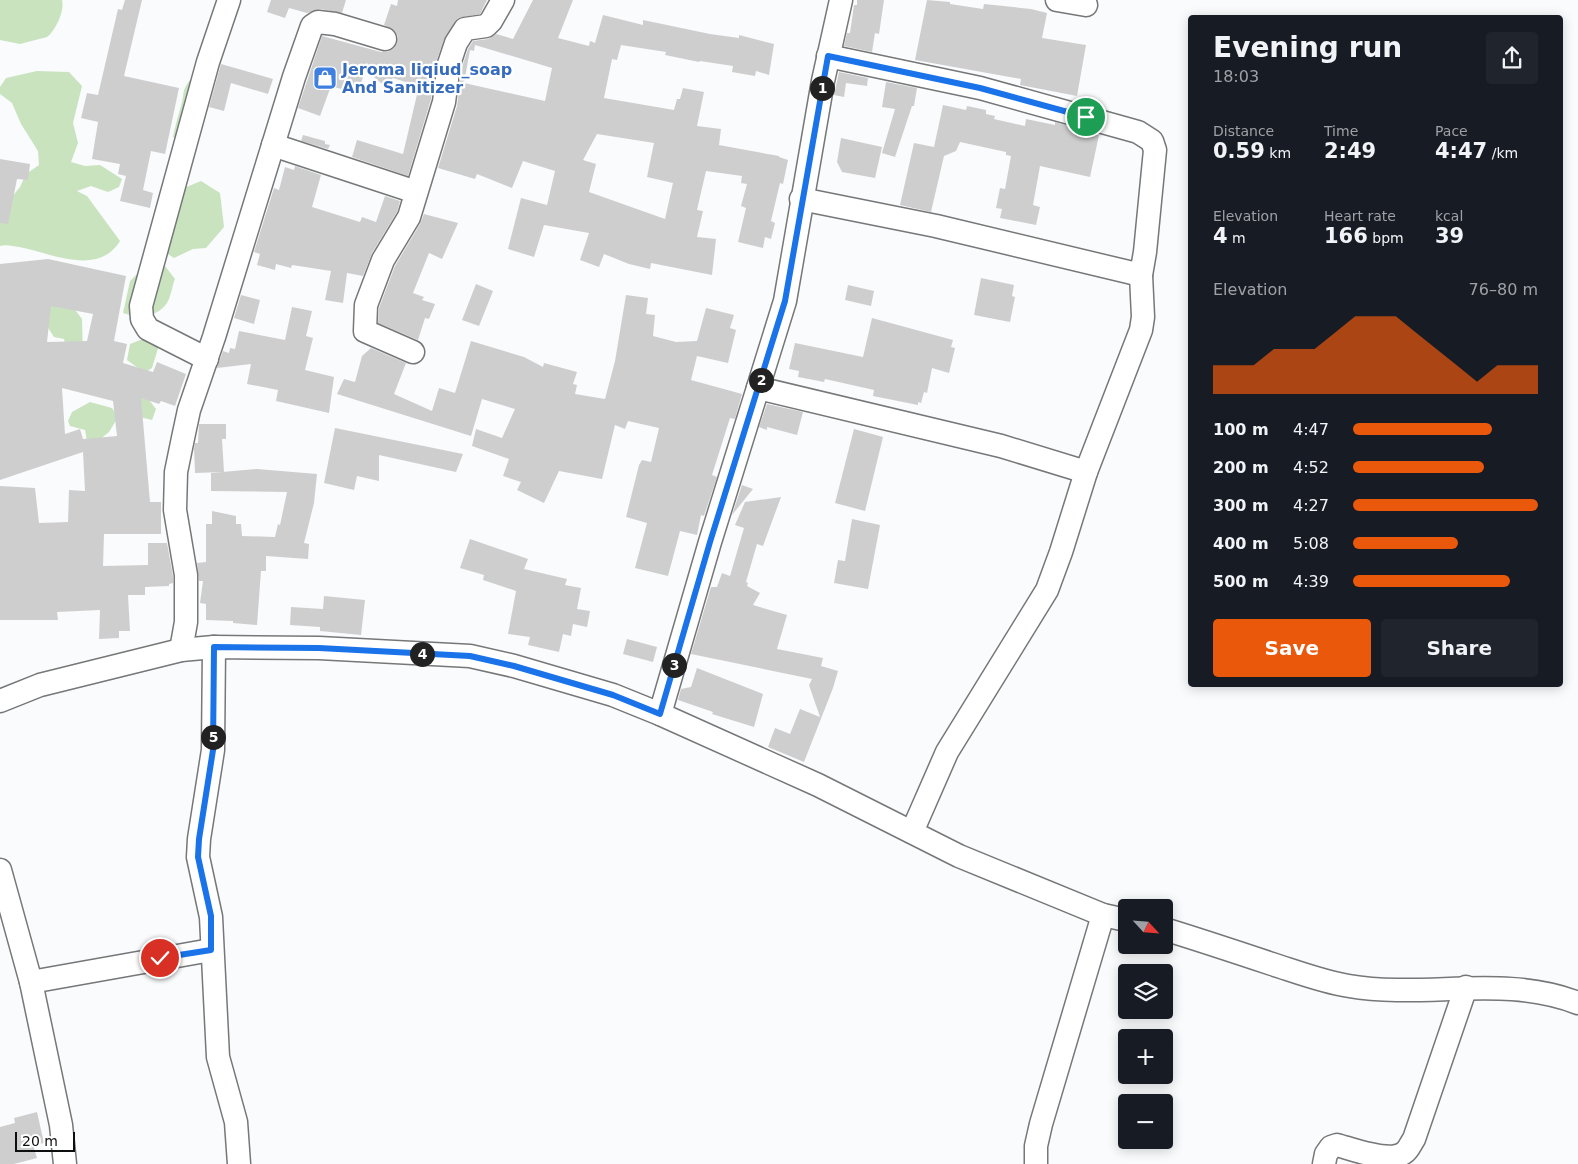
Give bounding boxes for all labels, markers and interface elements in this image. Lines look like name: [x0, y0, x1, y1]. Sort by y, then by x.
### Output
text: Evening run: [1213, 31, 1402, 64]
button: share: [1486, 32, 1538, 84]
place label: Jeroma liqiud_soap And Sanitizer: [341, 60, 512, 97]
shop icon: Jeroma liqiud_soap And Sanitizer: [312, 65, 338, 91]
text: 18:03: [1213, 67, 1259, 86]
pin: 1: [810, 76, 834, 100]
text: 1: [818, 80, 827, 96]
pin: [1065, 96, 1107, 138]
icon: arrive: [1072, 103, 1100, 131]
text: Distance: [1213, 123, 1274, 139]
text: Time: [1324, 123, 1358, 139]
text: Pace: [1435, 123, 1468, 139]
text: 0.59: [1213, 139, 1265, 163]
text: 2:49: [1324, 139, 1376, 163]
text: 4:47: [1435, 139, 1487, 163]
text: km: [1265, 145, 1291, 161]
text: /km: [1487, 145, 1518, 161]
text: Elevation: [1213, 208, 1278, 224]
text: Heart rate: [1324, 208, 1396, 224]
text: kcal: [1435, 208, 1463, 224]
text: 4: [1213, 224, 1228, 248]
text: 166: [1324, 224, 1368, 248]
text: 39: [1435, 224, 1464, 248]
text: m: [1228, 230, 1246, 246]
text: bpm: [1368, 230, 1404, 246]
text: Elevation: [1213, 280, 1287, 299]
text: 76–80 m: [1469, 280, 1538, 299]
pin: 2: [748, 368, 774, 392]
text: 2: [757, 372, 766, 388]
text: 100 m: [1213, 420, 1269, 439]
text: 4:47: [1293, 420, 1329, 439]
text: 200 m: [1213, 458, 1269, 477]
text: 4:52: [1293, 458, 1329, 477]
text: 300 m: [1213, 496, 1269, 515]
text: 4:27: [1293, 496, 1329, 515]
text: 400 m: [1213, 534, 1269, 553]
text: 5:08: [1293, 534, 1329, 553]
text: 500 m: [1213, 572, 1269, 591]
text: 4:39: [1293, 572, 1329, 591]
button: Save: [1213, 619, 1371, 677]
button: Share: [1381, 619, 1538, 677]
pin: 4: [410, 642, 434, 666]
text: 4: [418, 646, 427, 662]
pin: 3: [662, 652, 686, 678]
text: 3: [670, 657, 679, 673]
pin: 5: [200, 724, 226, 750]
text: 5: [209, 729, 218, 745]
north arrow: [1118, 899, 1172, 954]
map controls: [1118, 899, 1173, 1149]
pin: [139, 937, 181, 979]
icon: check: [146, 944, 174, 972]
button: layers: [1118, 964, 1173, 1019]
button: +: [1118, 1029, 1173, 1084]
button: −: [1118, 1094, 1173, 1149]
scale bar: [15, 1129, 75, 1152]
text: 20 m: [22, 1133, 58, 1149]

